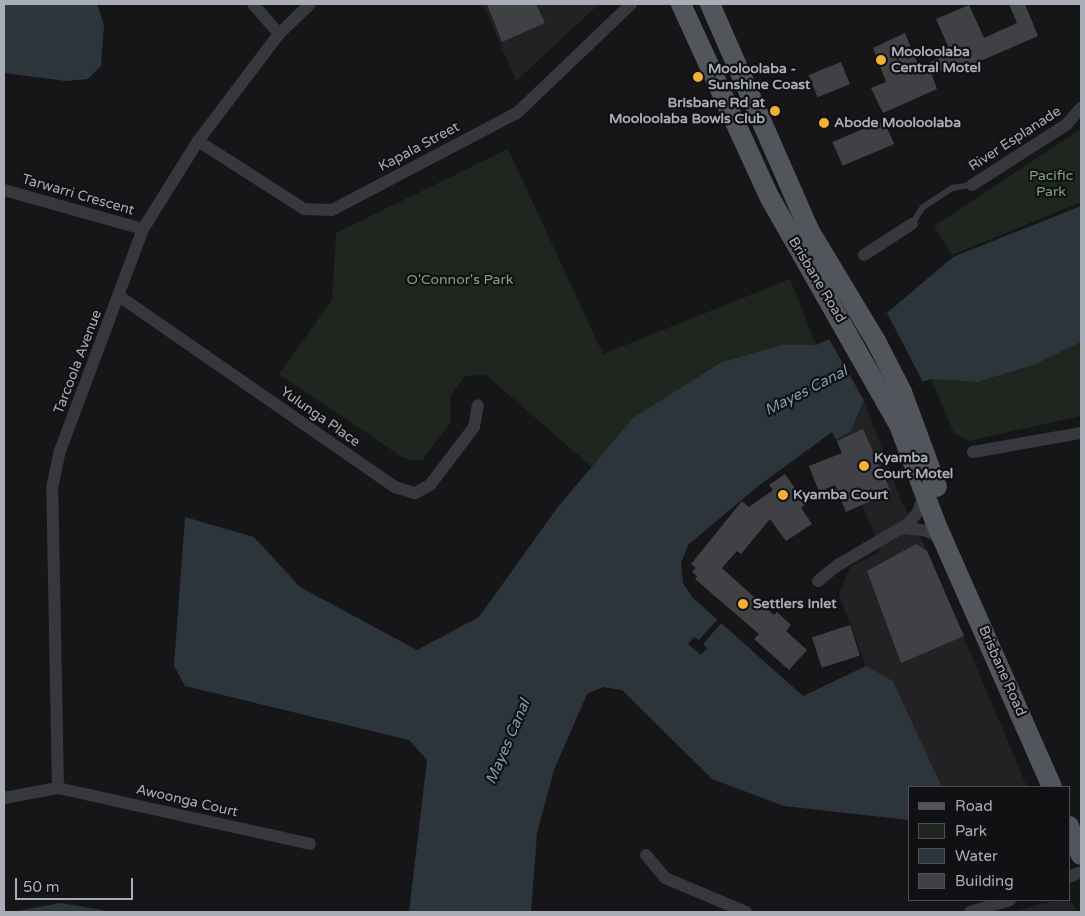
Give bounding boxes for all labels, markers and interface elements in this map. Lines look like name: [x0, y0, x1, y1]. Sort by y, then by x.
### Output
place label: Mooloolaba Central Motel: [891, 44, 981, 76]
marker: Mooloolaba Central Motel: [875, 54, 887, 66]
place label: Mooloolaba - Sunshine Coast: [708, 61, 810, 94]
marker: Mooloolaba - Sunshine Coast: [692, 71, 704, 83]
place label: Brisbane Rd at Mooloolaba Bowls Club: [609, 95, 765, 128]
street label: River Esplanade: [966, 103, 1064, 175]
marker: Brisbane Rd at Mooloolaba Bowls Club: [769, 105, 781, 117]
place label: Abode Mooloolaba: [834, 115, 961, 131]
marker: Abode Mooloolaba: [818, 117, 830, 129]
street label: Kapala Street: [376, 119, 462, 175]
park label: Pacific Park: [1029, 168, 1073, 200]
street label: Tarwarri Crescent: [20, 171, 136, 219]
street label: Brisbane Road: [785, 234, 849, 326]
park label: O'Connor's Park: [407, 272, 513, 288]
street label: Tarcoola Avenue: [50, 308, 106, 416]
water label: Mayes Canal: [762, 362, 850, 420]
street label: Yulunga Place: [277, 383, 363, 451]
place label: Kyamba Court Motel: [874, 450, 953, 482]
marker: Kyamba Court Motel: [858, 460, 870, 472]
place label: Kyamba Court: [793, 487, 888, 503]
marker: Kyamba Court: [777, 489, 789, 501]
place label: Settlers Inlet: [753, 596, 837, 612]
marker: Settlers Inlet: [737, 598, 749, 610]
street label: Brisbane Road: [975, 623, 1029, 719]
water label: Mayes Canal: [482, 697, 534, 787]
street label: Awoonga Court: [134, 781, 240, 821]
legend: [908, 786, 1070, 901]
text: Road: [955, 797, 993, 815]
text: Park: [955, 822, 987, 840]
text: Water: [955, 847, 998, 865]
scale bar: [18, 868, 135, 900]
text: Building: [955, 872, 1014, 890]
text: 50 m: [23, 878, 60, 896]

